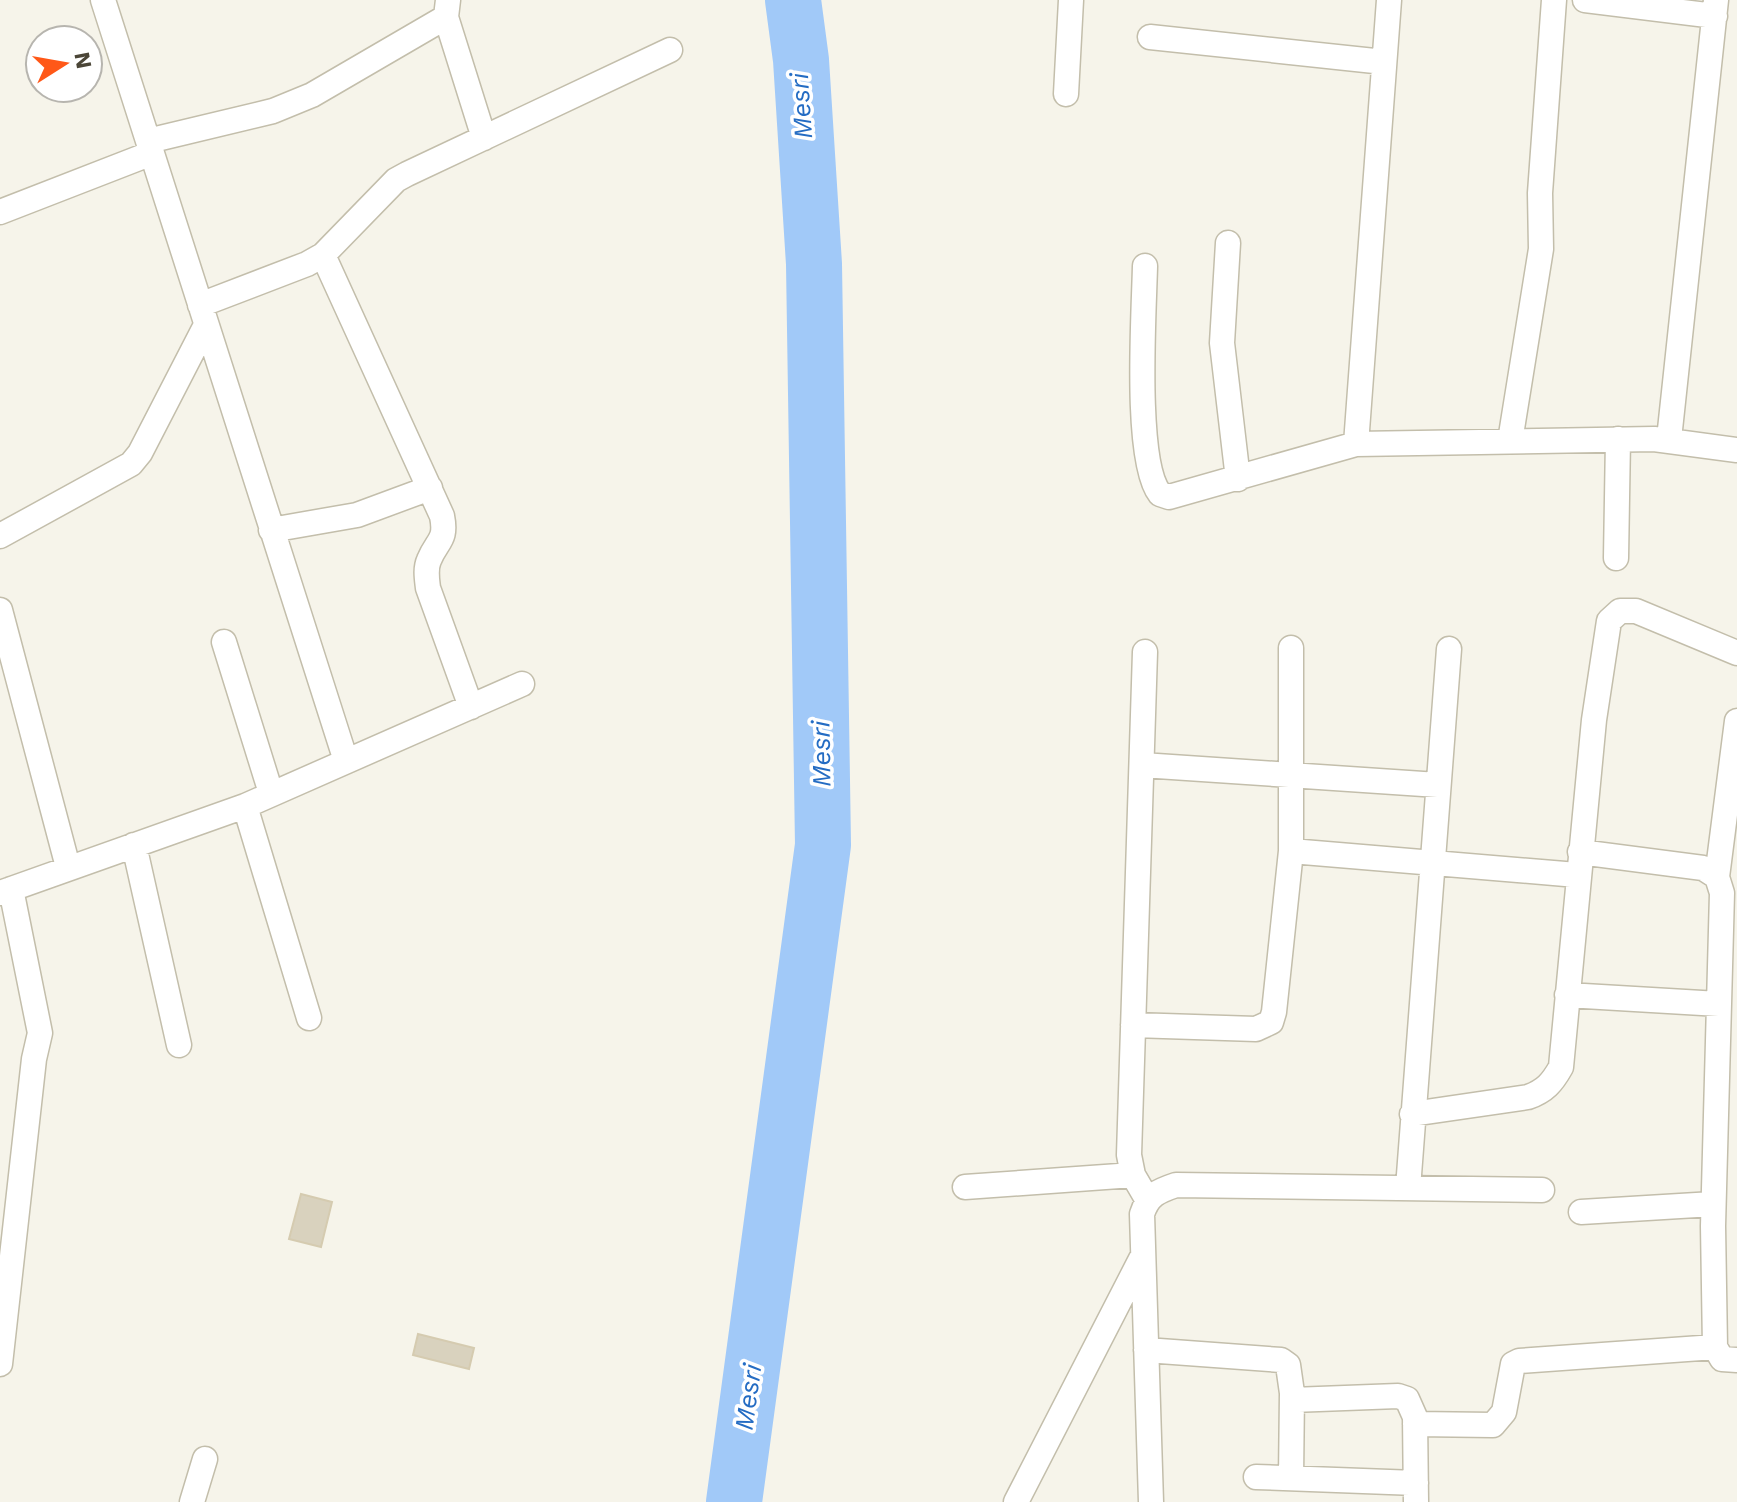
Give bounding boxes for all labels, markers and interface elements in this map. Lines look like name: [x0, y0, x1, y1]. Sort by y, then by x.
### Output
north arrow: [24, 24, 104, 104]
text: N: [69, 50, 97, 71]
water label: Mesri: [784, 70, 818, 140]
water label: Mesri: [805, 719, 837, 788]
water label: Mesri: [729, 1361, 768, 1432]

